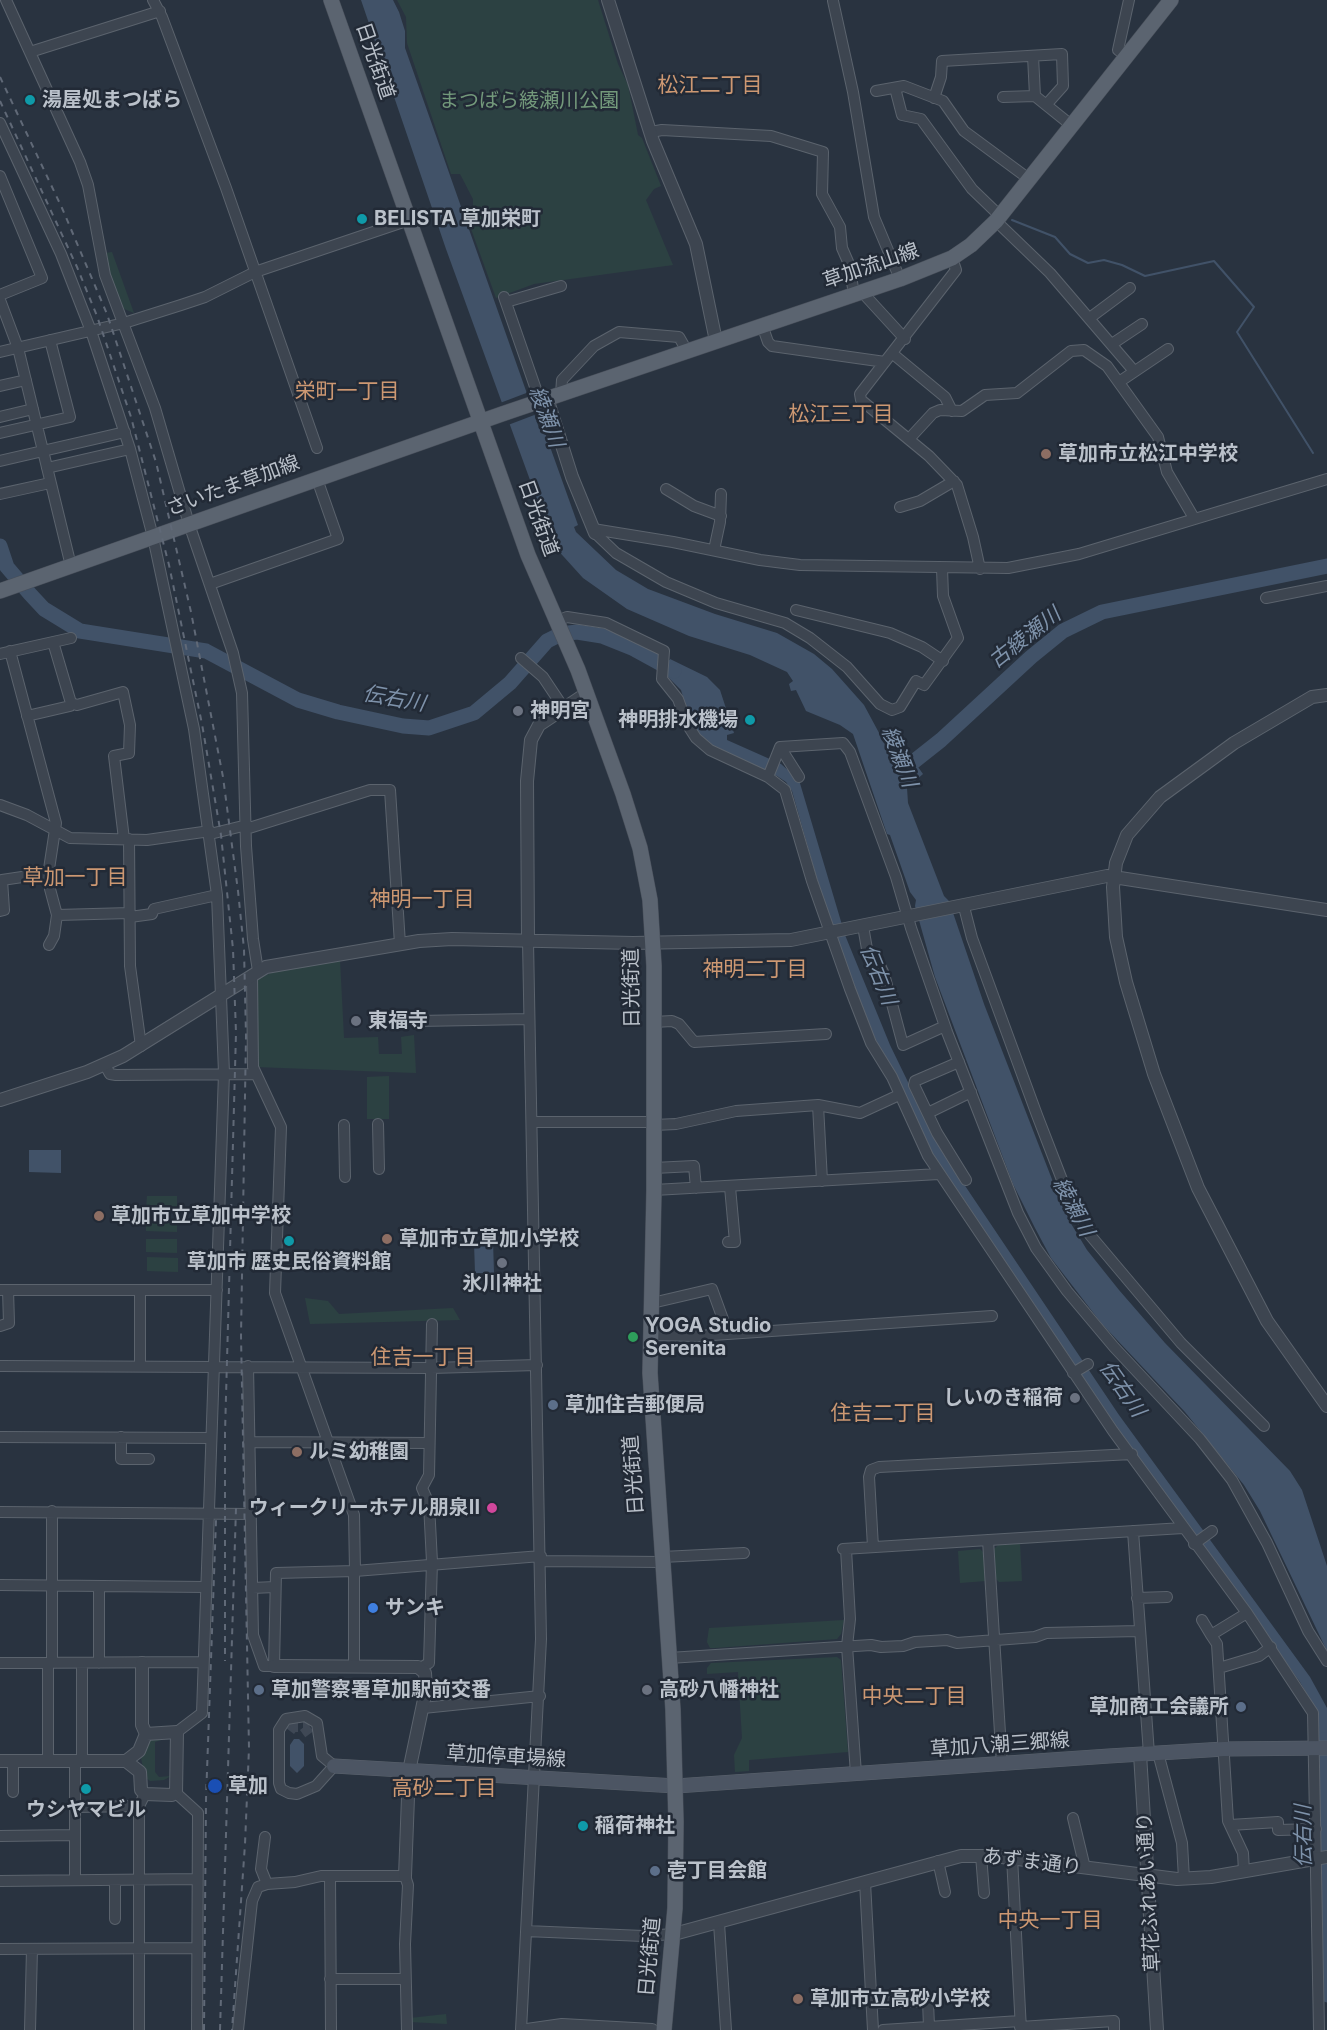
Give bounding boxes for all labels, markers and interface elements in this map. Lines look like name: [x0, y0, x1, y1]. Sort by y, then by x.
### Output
street label: 日光街道: [351, 19, 399, 103]
district label: 松江二丁目: [658, 73, 762, 99]
place label: 湯屋処まつばら: [42, 88, 182, 112]
park label: まつばら綾瀬川公園: [439, 89, 619, 113]
marker: 湯屋処まつばら: [23, 93, 37, 107]
place label: BELISTA 草加栄町: [374, 207, 541, 231]
marker: BELISTA 草加栄町: [355, 212, 369, 226]
street label: 草加流山線: [820, 238, 922, 294]
district label: 栄町一丁目: [295, 379, 399, 405]
water label: 綾瀬川: [523, 383, 569, 451]
district label: 松江三丁目: [789, 402, 893, 428]
place label: 草加市立松江中学校: [1058, 442, 1238, 466]
marker: 草加市立松江中学校: [1039, 447, 1053, 461]
street label: さいたま草加線: [163, 451, 303, 521]
street label: 日光街道: [513, 476, 563, 560]
water label: 古綾瀬川: [984, 602, 1066, 674]
water label: 伝右川: [361, 681, 427, 717]
place label: 神明宮: [530, 699, 590, 723]
marker: 神明宮: [511, 704, 525, 718]
place label: 神明排水機場: [618, 708, 738, 732]
marker: 神明排水機場: [743, 713, 757, 727]
water label: 綾瀬川: [876, 723, 922, 791]
district label: 草加一丁目: [23, 865, 127, 891]
district label: 神明一丁目: [370, 887, 474, 913]
water label: 伝右川: [855, 941, 901, 1009]
street label: 日光街道: [619, 948, 645, 1028]
district label: 神明二丁目: [703, 957, 807, 983]
place label: 東福寺: [368, 1009, 428, 1033]
marker: 東福寺: [349, 1014, 363, 1028]
water label: 綾瀬川: [1047, 1173, 1099, 1241]
place label: 草加市立草加中学校: [111, 1204, 291, 1228]
marker: 草加市立草加中学校: [92, 1209, 106, 1223]
place label: 草加市立草加小学校: [399, 1227, 579, 1251]
marker: 草加市立草加小学校: [380, 1232, 394, 1246]
marker: 草加市 歴史民俗資料館: [282, 1234, 296, 1248]
place label: 草加市 歴史民俗資料館: [187, 1250, 391, 1274]
marker: 氷川神社: [495, 1256, 509, 1270]
place label: 氷川神社: [462, 1272, 542, 1296]
place label: YOGA Studio Serenita: [645, 1314, 771, 1361]
marker: YOGA Studio Serenita: [626, 1330, 640, 1344]
district label: 住吉一丁目: [371, 1345, 475, 1371]
water label: 伝右川: [1094, 1356, 1150, 1422]
place label: しいのき稲荷: [943, 1386, 1063, 1410]
marker: しいのき稲荷: [1068, 1391, 1082, 1405]
place label: 草加住吉郵便局: [565, 1393, 705, 1417]
marker: 草加住吉郵便局: [546, 1398, 560, 1412]
district label: 住吉二丁目: [831, 1401, 935, 1427]
street label: 日光街道: [619, 1434, 649, 1516]
place label: ルミ幼稚園: [309, 1440, 409, 1464]
marker: ルミ幼稚園: [290, 1445, 304, 1459]
place label: ウィークリーホテル朋泉II: [249, 1496, 480, 1520]
marker: ウィークリーホテル朋泉II: [485, 1501, 499, 1515]
place label: サンキ: [385, 1596, 445, 1620]
marker: サンキ: [366, 1601, 380, 1615]
place label: 草加警察署草加駅前交番: [271, 1678, 491, 1702]
place label: 高砂八幡神社: [659, 1678, 779, 1702]
marker: 草加警察署草加駅前交番: [252, 1683, 266, 1697]
marker: 高砂八幡神社: [640, 1683, 654, 1697]
district label: 中央二丁目: [862, 1684, 966, 1710]
place label: 草加商工会議所: [1089, 1695, 1229, 1719]
marker: 草加商工会議所: [1234, 1700, 1248, 1714]
street label: 草加八潮三郷線: [929, 1728, 1071, 1762]
street label: 草加停車場線: [445, 1742, 567, 1772]
place label: 草加: [228, 1774, 268, 1798]
district label: 高砂二丁目: [392, 1776, 496, 1802]
marker: 草加: [206, 1777, 224, 1795]
marker: ウシヤマビル: [79, 1782, 93, 1796]
place label: ウシヤマビル: [26, 1798, 146, 1822]
water label: 伝右川: [1291, 1804, 1317, 1868]
street label: 草花ふれあい通り: [1133, 1811, 1165, 1973]
place label: 稲荷神社: [595, 1814, 675, 1838]
marker: 稲荷神社: [576, 1819, 590, 1833]
street label: あずま通り: [981, 1844, 1083, 1880]
place label: 壱丁目会館: [667, 1859, 767, 1883]
marker: 壱丁目会館: [648, 1864, 662, 1878]
district label: 中央一丁目: [998, 1908, 1102, 1934]
street label: 日光街道: [635, 1916, 665, 1998]
place label: 草加市立高砂小学校: [810, 1987, 990, 2011]
marker: 草加市立高砂小学校: [791, 1992, 805, 2006]

